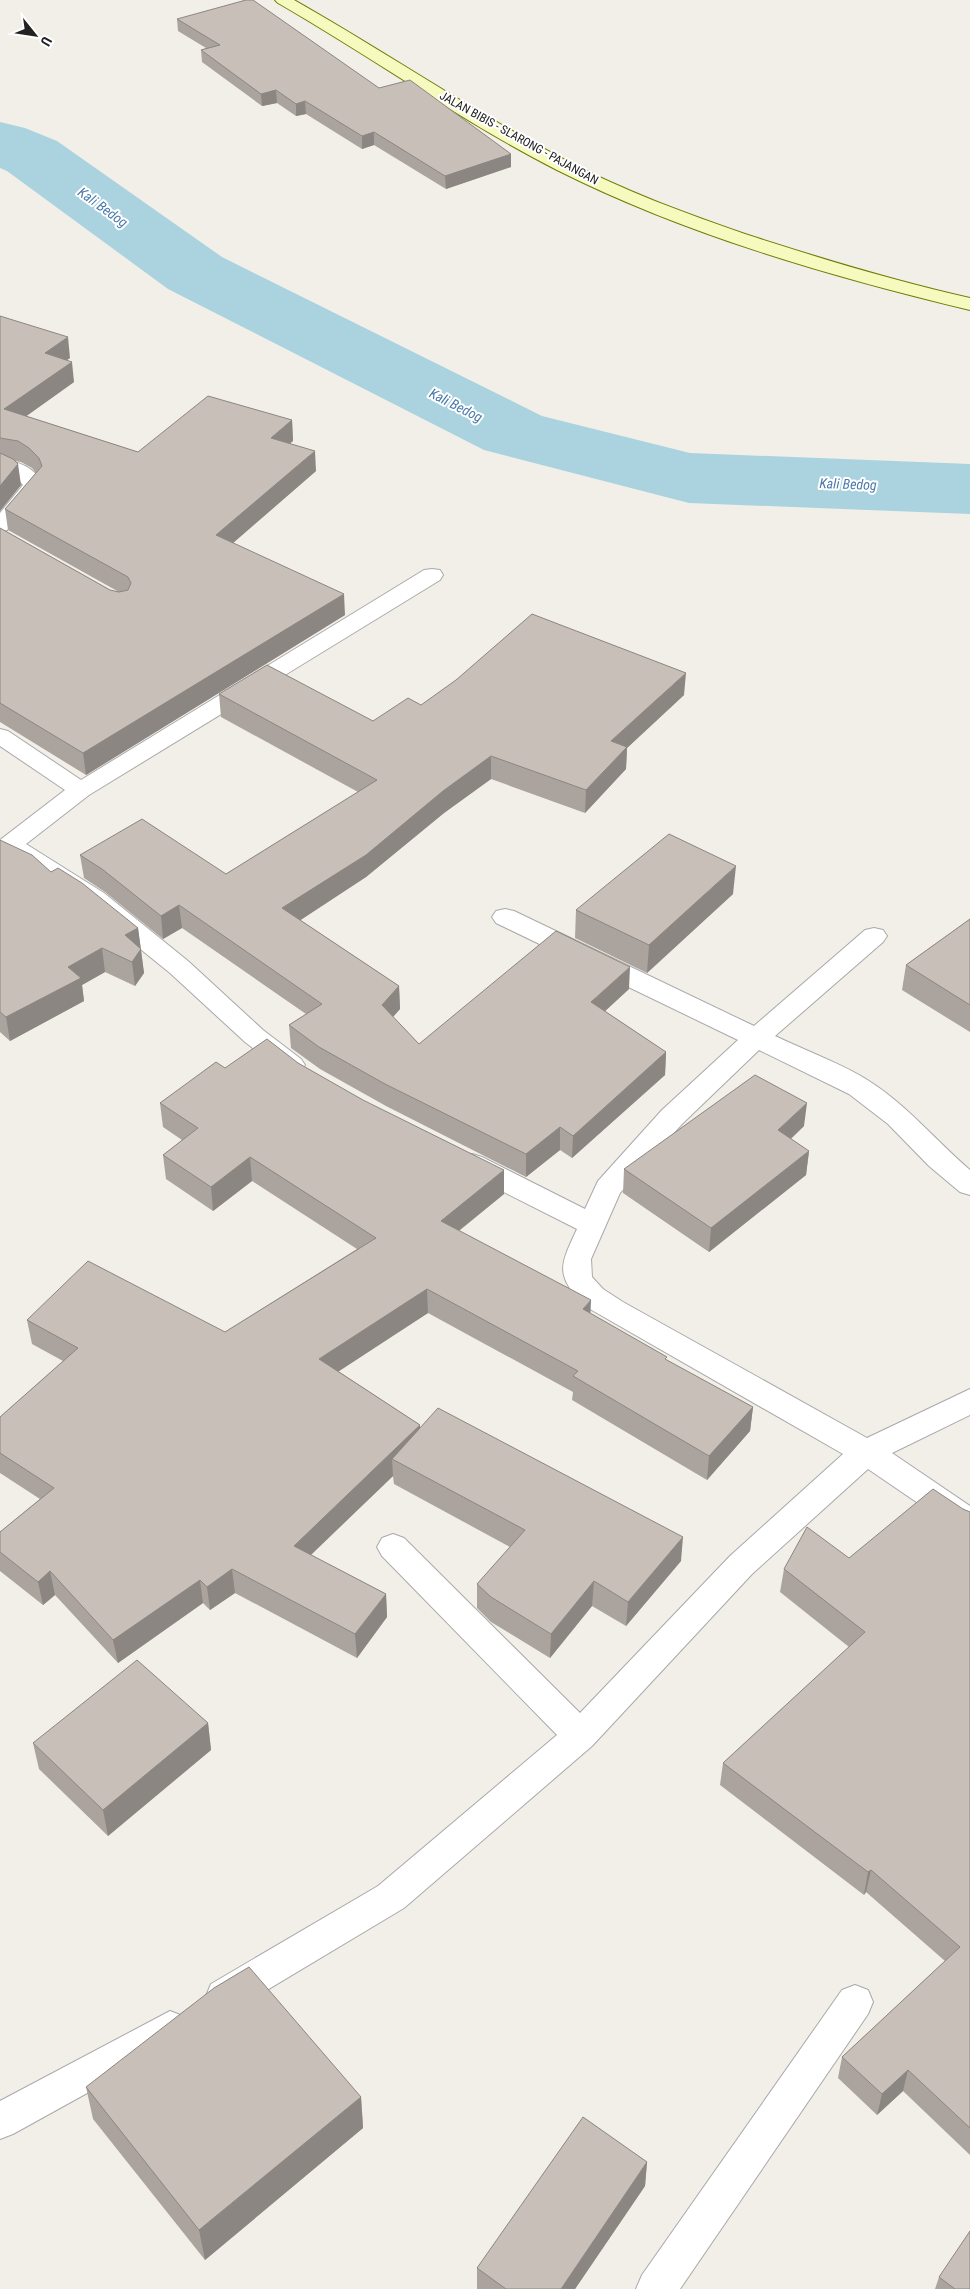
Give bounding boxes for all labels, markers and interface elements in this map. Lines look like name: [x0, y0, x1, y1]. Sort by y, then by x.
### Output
north arrow: [10, 10, 60, 60]
text: U: [37, 34, 55, 49]
street label: JALAN BIBIS - SLARONG - PAJANGAN: [437, 88, 601, 188]
water label: Kali Bedog: [75, 184, 131, 231]
water label: Kali Bedog: [427, 385, 485, 425]
water label: Kali Bedog: [819, 475, 877, 493]

